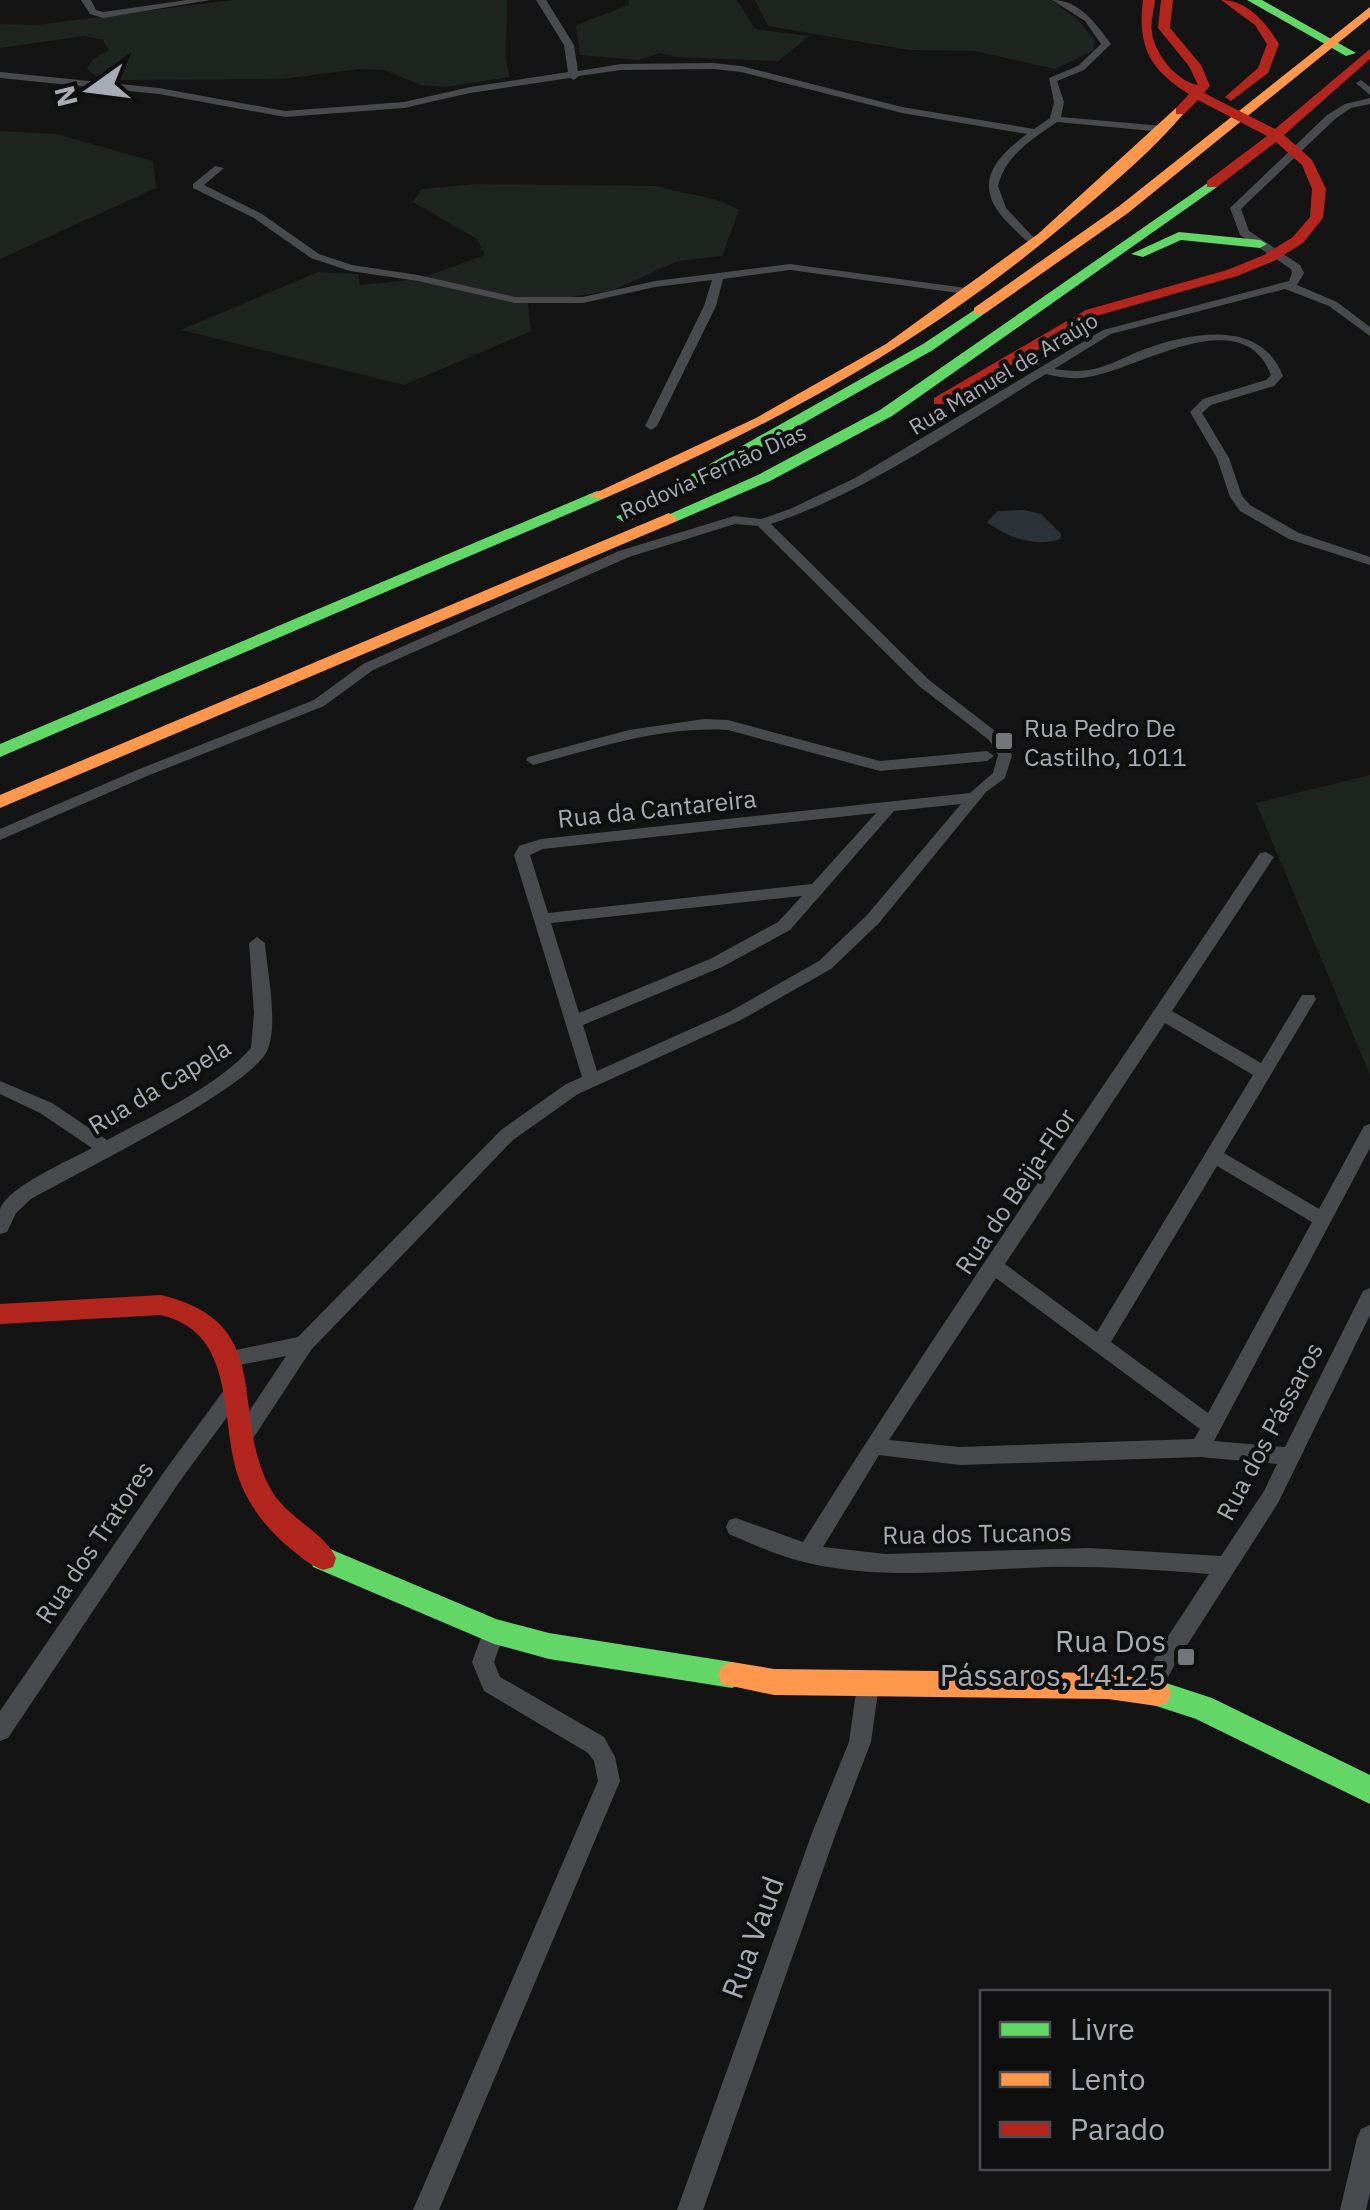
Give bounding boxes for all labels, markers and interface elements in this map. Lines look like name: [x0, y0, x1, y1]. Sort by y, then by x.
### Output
north arrow: [40, 40, 140, 140]
text: N: [45, 82, 86, 110]
street label: Rua Manuel de Araújo: [903, 305, 1103, 441]
street label: Rodovia Fernão Dias: [615, 417, 811, 525]
place label: Rua Pedro De Castilho, 1011: [1024, 711, 1187, 773]
marker: Rua Pedro De Castilho, 1011: [993, 730, 1015, 752]
street label: Rua da Cantareira: [556, 781, 758, 835]
street label: Rua da Capela: [82, 1031, 236, 1141]
street label: Rua do Beija-Flor: [947, 1102, 1083, 1280]
street label: Rua dos Pássaros: [1208, 1336, 1330, 1526]
street label: Rua dos Tratores: [27, 1454, 161, 1630]
street label: Rua dos Tucanos: [882, 1515, 1072, 1551]
place label: Rua Dos Pássaros, 14125: [940, 1621, 1166, 1694]
marker: Rua Dos Pássaros, 14125: [1175, 1646, 1197, 1668]
street label: Rua Vaud: [712, 1871, 792, 2003]
legend: [980, 1990, 1330, 2170]
text: Livre: [1070, 2009, 1135, 2048]
text: Lento: [1070, 2059, 1145, 2098]
text: Parado: [1070, 2109, 1165, 2148]

